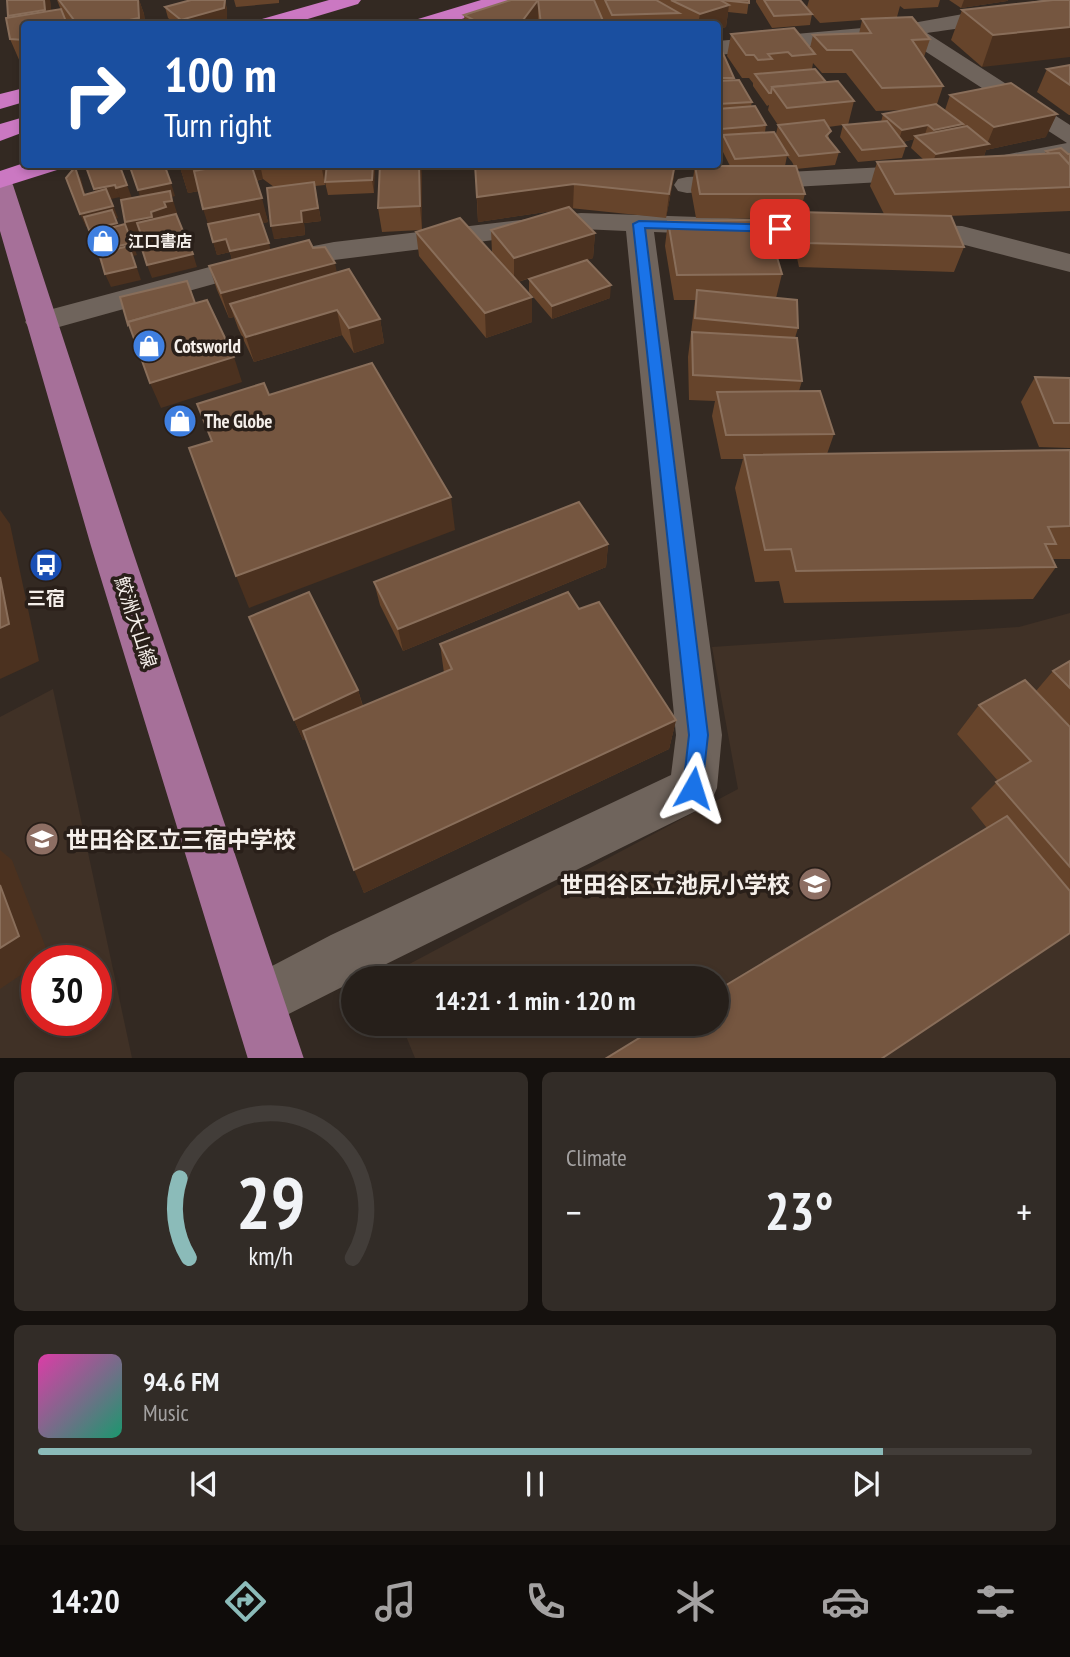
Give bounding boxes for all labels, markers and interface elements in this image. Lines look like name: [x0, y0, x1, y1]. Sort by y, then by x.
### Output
text: 100 m: [164, 42, 277, 106]
icon: right: [49, 49, 140, 140]
text: Turn right: [164, 104, 272, 146]
pin: [750, 199, 810, 259]
icon: arrive: [761, 210, 799, 248]
shop icon: 江口書店: [84, 222, 122, 260]
place label: 江口書店: [128, 231, 192, 251]
shop icon: Cotsworld: [130, 327, 168, 365]
place label: Cotsworld: [174, 334, 241, 358]
shop icon: The Globe: [161, 402, 199, 440]
place label: The Globe: [204, 409, 273, 433]
bus stop icon: 三宿: [27, 546, 65, 584]
street label: 鮫洲大山線: [110, 573, 162, 671]
place label: 三宿: [27, 586, 65, 610]
position arrow: [656, 751, 730, 825]
school or university icon: 世田谷区立三宿中学校: [23, 820, 61, 858]
place label: 世田谷区立三宿中学校: [66, 825, 296, 854]
school or university icon: 世田谷区立池尻小学校: [796, 865, 834, 903]
place label: 世田谷区立池尻小学校: [560, 870, 790, 899]
speed limit sign: 30: [21, 945, 112, 1036]
text: 14:21 · 1 min · 120 m: [435, 984, 635, 1017]
text: Climate: [566, 1143, 627, 1172]
text: 29: [236, 1154, 306, 1248]
text: 23°: [765, 1177, 833, 1244]
text: −: [566, 1187, 582, 1236]
text: +: [1016, 1187, 1032, 1236]
text: km/h: [249, 1239, 293, 1271]
text: 94.6 FM: [143, 1365, 219, 1398]
text: Music: [143, 1398, 189, 1427]
icon: previous: [185, 1465, 223, 1503]
icon: pause: [516, 1465, 554, 1503]
icon: next: [847, 1465, 885, 1503]
icon: directions: [221, 1577, 270, 1626]
icon: music: [371, 1577, 420, 1626]
icon: phone: [521, 1577, 570, 1626]
icon: climate: [671, 1577, 720, 1626]
icon: car: [821, 1577, 870, 1626]
icon: filters: [971, 1577, 1020, 1626]
text: 14:20: [50, 1580, 120, 1622]

